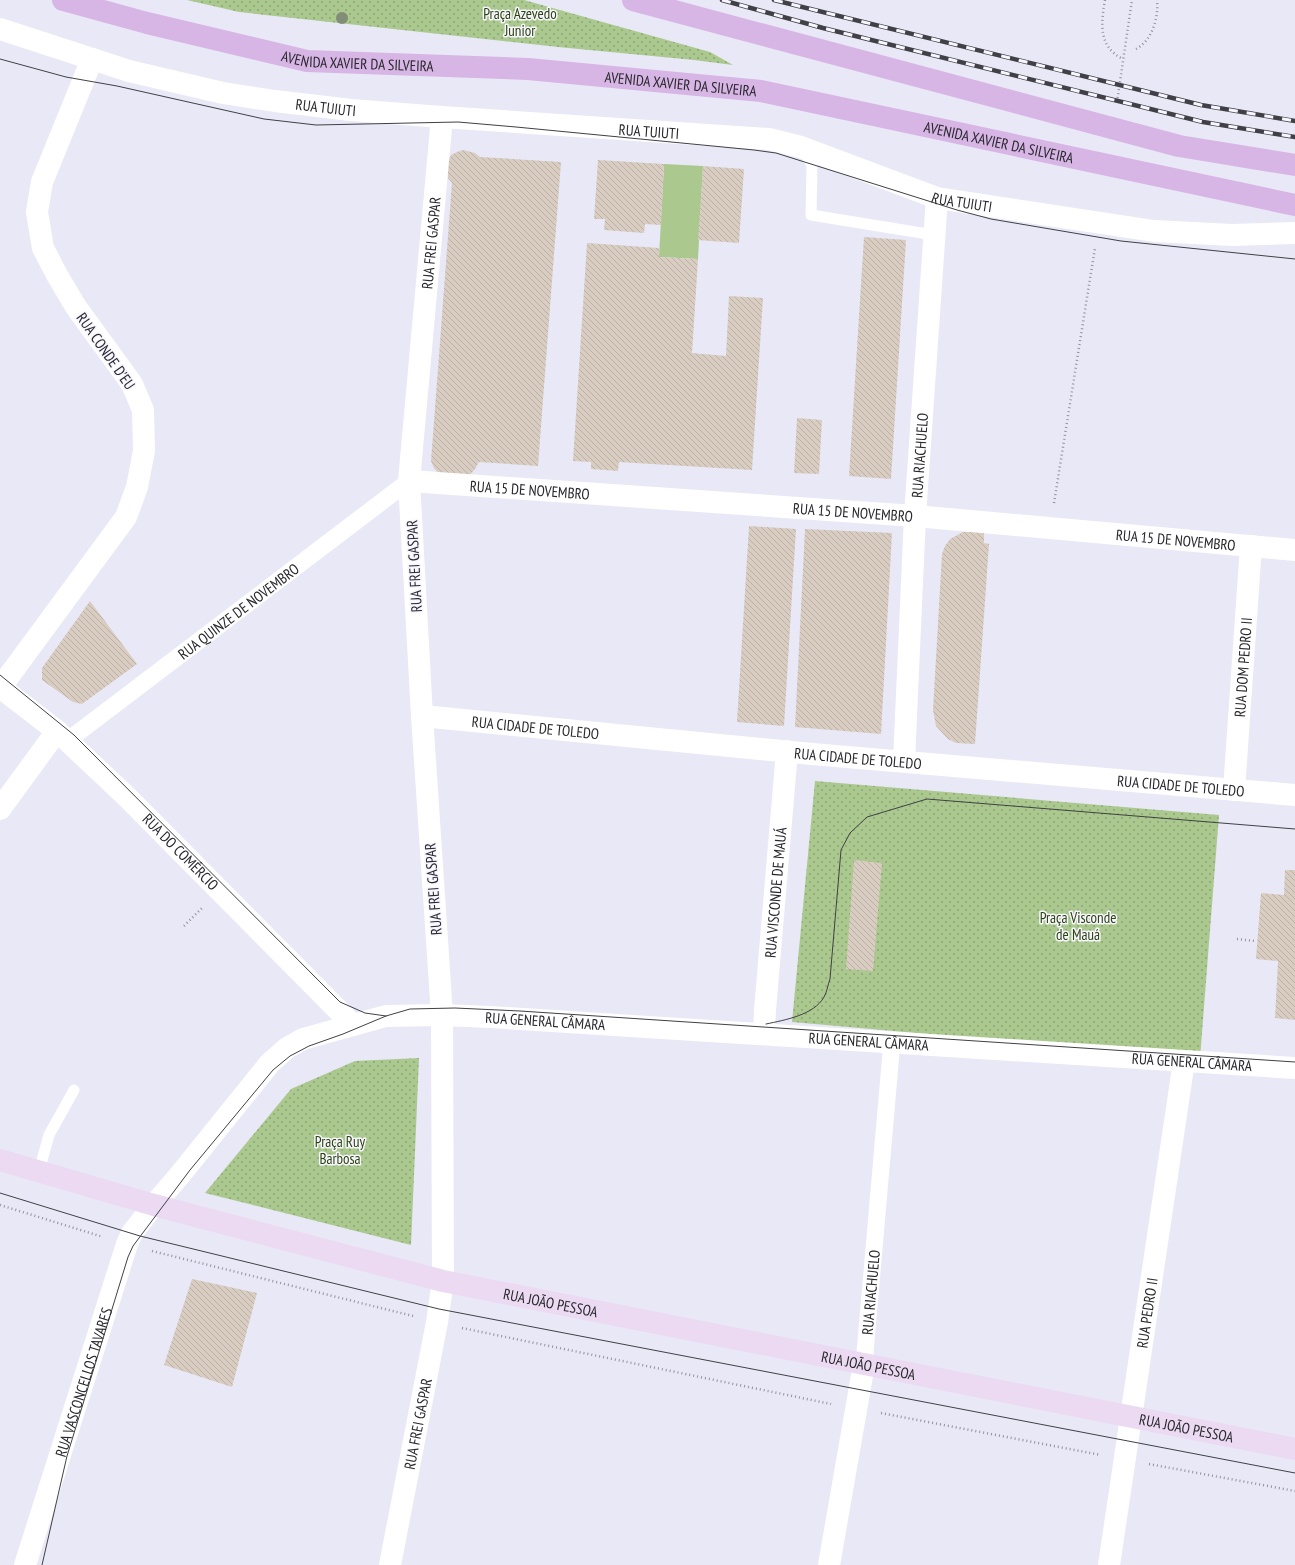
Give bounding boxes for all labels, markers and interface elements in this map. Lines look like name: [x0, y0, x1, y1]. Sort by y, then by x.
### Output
park label: Praça Azevedo Junior: [483, 4, 557, 40]
street label: AVENIDA XAVIER DA SILVEIRA: [280, 46, 435, 75]
street label: AVENIDA XAVIER DA SILVEIRA: [604, 67, 758, 100]
street label: RUA TUIUTI: [295, 94, 357, 120]
street label: AVENIDA XAVIER DA SILVEIRA: [922, 117, 1076, 167]
street label: RUA TUIUTI: [618, 119, 680, 142]
street label: RUA TUIUTI: [929, 187, 993, 216]
street label: RUA FREI GASPAR: [417, 196, 444, 290]
street label: RUA CONDE D'EU: [73, 309, 139, 393]
street label: RUA RIACHUELO: [907, 412, 932, 499]
street label: RUA 15 DE NOVEMBRO: [469, 476, 590, 503]
street label: RUA 15 DE NOVEMBRO: [792, 498, 913, 525]
street label: RUA FREI GASPAR: [402, 519, 426, 613]
street label: RUA 15 DE NOVEMBRO: [1115, 525, 1236, 554]
street label: RUA QUINZE DE NOVEMBRO: [174, 559, 303, 663]
street label: RUA DOM PEDRO II: [1230, 617, 1256, 718]
street label: RUA CIDADE DE TOLEDO: [471, 711, 600, 743]
street label: RUA CIDADE DE TOLEDO: [793, 743, 922, 773]
street label: RUA CIDADE DE TOLEDO: [1116, 770, 1245, 800]
street label: RUA DO COMÉRCIO: [139, 809, 223, 894]
street label: RUA VISCONDE DE MAUÁ: [760, 826, 790, 958]
street label: RUA FREI GASPAR: [420, 842, 446, 936]
park label: Praça Visconde de Mauá: [1040, 908, 1116, 944]
street label: RUA GENERAL CÂMARA: [485, 1007, 607, 1034]
street label: RUA GENERAL CÂMARA: [808, 1028, 930, 1054]
street label: RUA GENERAL CÂMARA: [1131, 1048, 1254, 1075]
park label: Praça Ruy Barbosa: [315, 1132, 366, 1168]
street label: RUA RIACHUELO: [857, 1249, 883, 1335]
street label: RUA PEDRO II: [1132, 1276, 1161, 1349]
street label: RUA JOÃO PESSOA: [502, 1284, 600, 1321]
street label: RUA VASCONCELLOS TAVARES: [51, 1305, 116, 1459]
street label: RUA JOÃO PESSOA: [820, 1346, 918, 1384]
street label: RUA FREI GASPAR: [399, 1376, 435, 1471]
street label: RUA JOÃO PESSOA: [1138, 1409, 1236, 1446]

